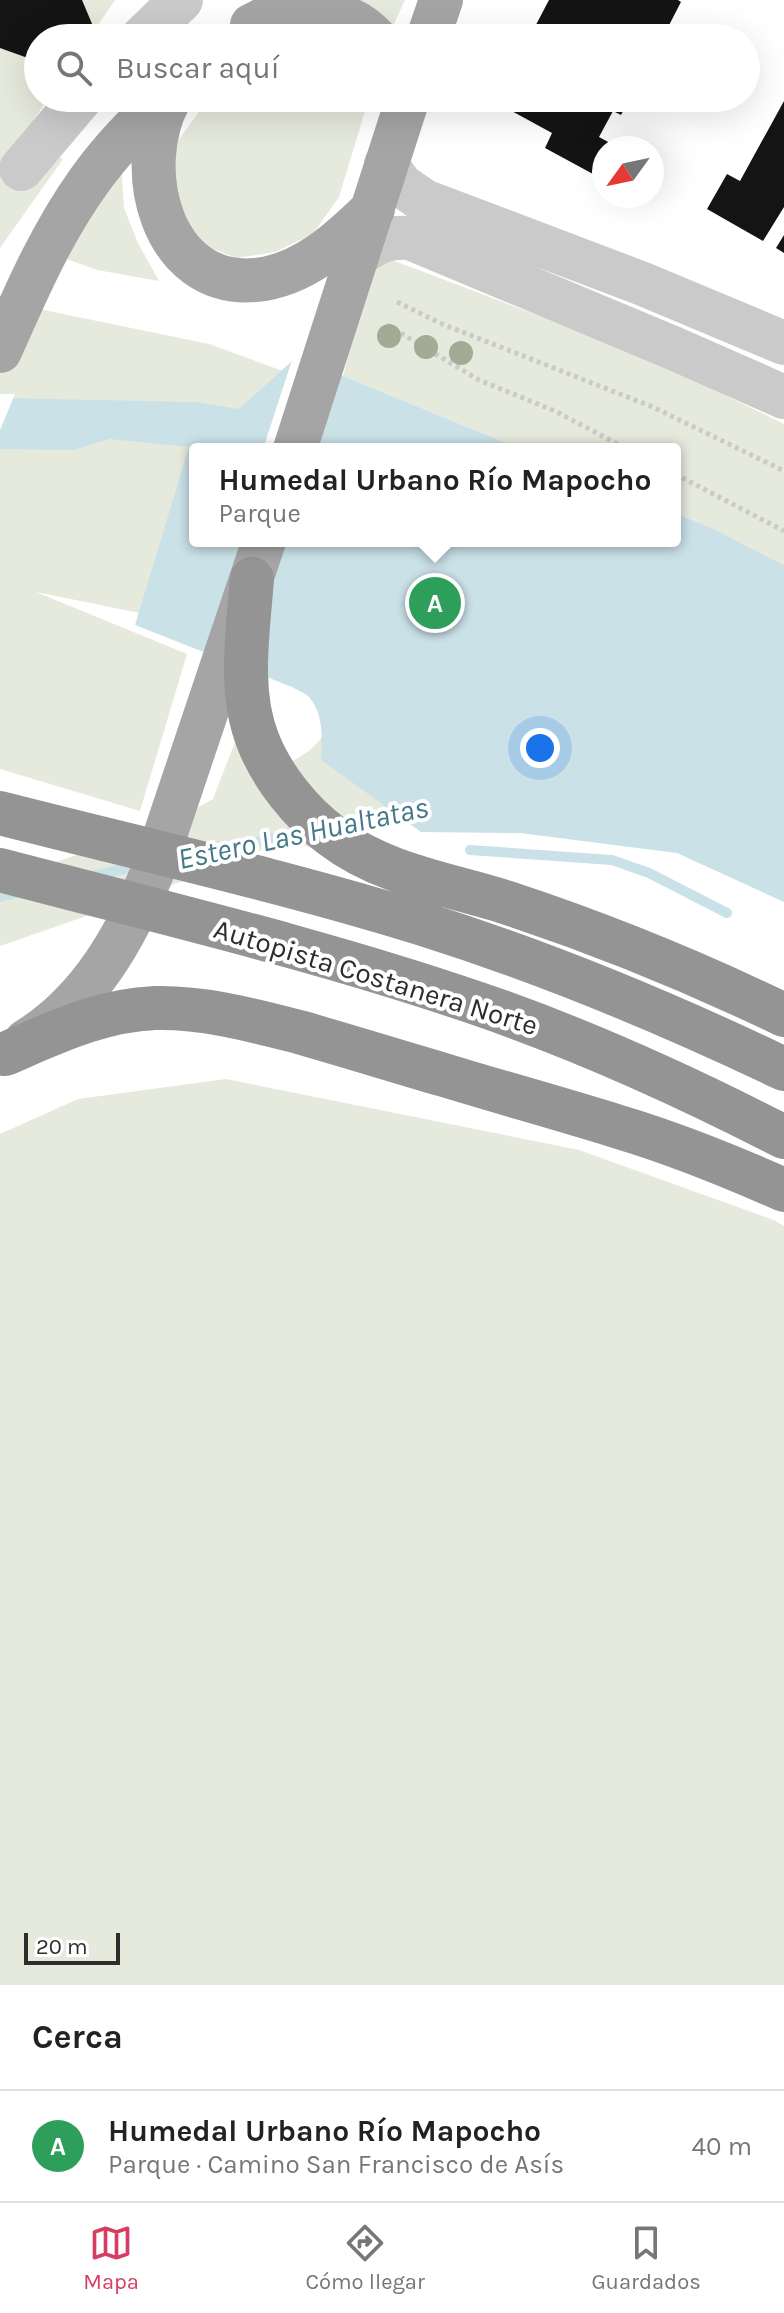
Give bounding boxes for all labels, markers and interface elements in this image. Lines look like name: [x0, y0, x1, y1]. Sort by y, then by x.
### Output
search box: [24, 24, 760, 112]
icon: search: [52, 46, 96, 90]
text: Buscar aquí: [116, 50, 280, 86]
north arrow: [592, 136, 664, 208]
popup: [189, 443, 681, 547]
text: Humedal Urbano Río Mapocho: [218, 462, 652, 498]
text: Parque: [218, 498, 301, 529]
pin: A: [409, 573, 461, 633]
your location: [520, 728, 560, 768]
water label: Estero Las Hualtatas: [175, 789, 431, 877]
street label: Autopista Costanera Norte: [210, 912, 542, 1042]
scale bar: [24, 1929, 120, 1965]
text: 20 m: [36, 1934, 88, 1960]
text: Cerca: [32, 2017, 123, 2057]
text: Humedal Urbano Río Mapocho: [108, 2113, 541, 2149]
text: A: [50, 2131, 66, 2162]
text: 40 m: [692, 2131, 752, 2162]
text: Parque · Camino San Francisco de Asís: [108, 2149, 564, 2180]
tab: Mapa: [83, 2221, 139, 2295]
tab: Cómo llegar: [305, 2221, 425, 2295]
tab: Guardados: [591, 2221, 701, 2295]

